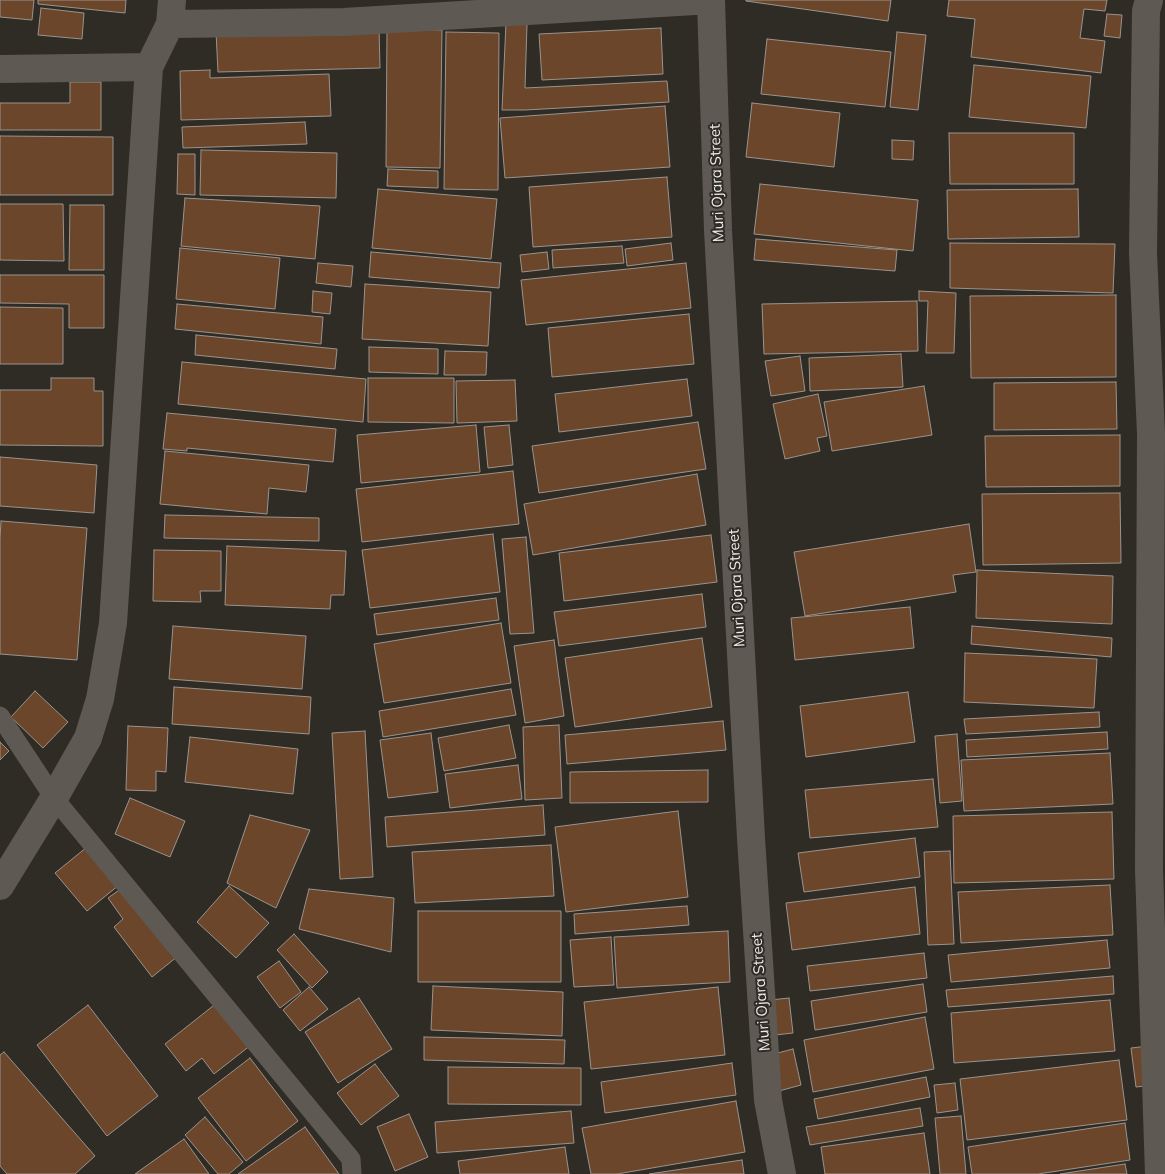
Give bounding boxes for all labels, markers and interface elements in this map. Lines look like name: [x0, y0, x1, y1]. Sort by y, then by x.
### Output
street label: Muri Ojara Street: [706, 124, 728, 242]
street label: Muri Ojara Street: [725, 528, 749, 648]
street label: Muri Ojara Street: [748, 932, 774, 1052]

